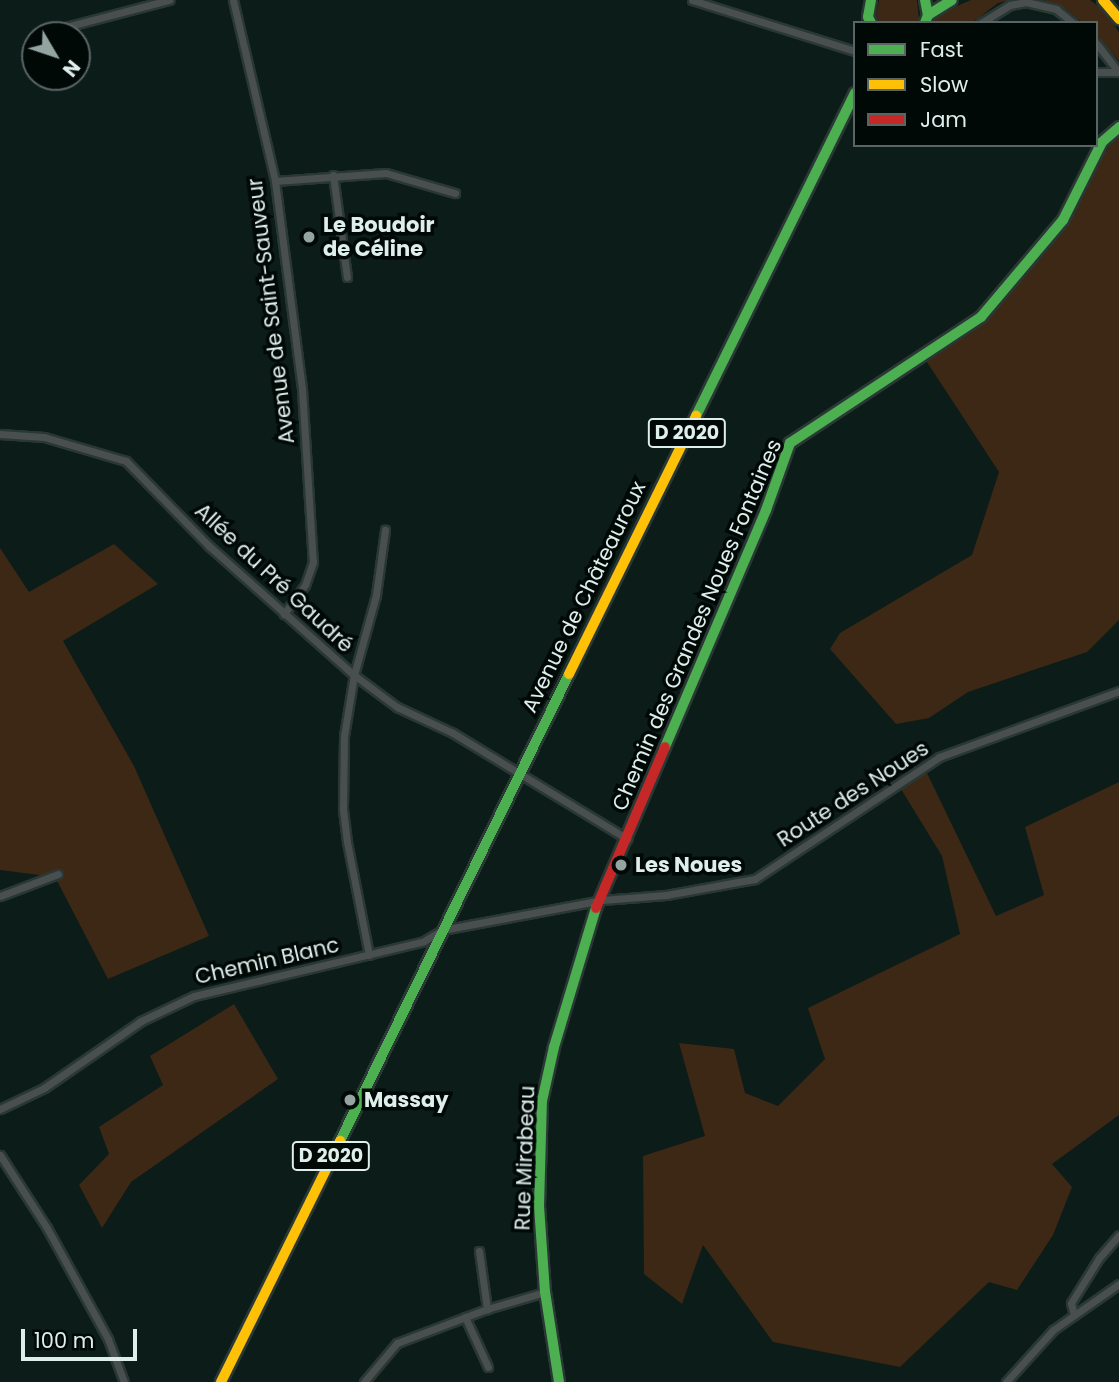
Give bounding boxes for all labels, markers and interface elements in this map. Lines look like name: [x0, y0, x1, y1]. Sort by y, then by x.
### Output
north arrow: [21, 21, 91, 91]
legend: [853, 21, 1098, 147]
text: Fast: [920, 35, 963, 64]
text: N: [56, 54, 86, 82]
text: Slow: [920, 70, 968, 99]
text: Jam: [920, 105, 967, 134]
street label: Avenue de Saint-Sauveur: [242, 177, 300, 445]
place label: Le Boudoir de Céline: [323, 212, 435, 262]
marker: Le Boudoir de Céline: [301, 229, 317, 245]
road number: D 2020: [647, 418, 727, 448]
street label: Chemin des Grandes Noues Fontaines: [607, 436, 787, 814]
street label: Avenue de Châteauroux: [517, 477, 651, 717]
street label: Allée du Pré Gaudré: [190, 498, 358, 658]
street label: Route des Noues: [773, 736, 933, 852]
place label: Les Noues: [635, 852, 742, 878]
marker: Les Noues: [613, 857, 629, 873]
street label: Chemin Blanc: [193, 932, 341, 990]
street label: Rue Mirabeau: [510, 1085, 540, 1231]
place label: Massay: [364, 1087, 449, 1113]
marker: Massay: [342, 1092, 358, 1108]
road number: D 2020: [291, 1140, 371, 1172]
scale bar: [24, 1316, 140, 1360]
text: 100 m: [34, 1326, 94, 1355]

